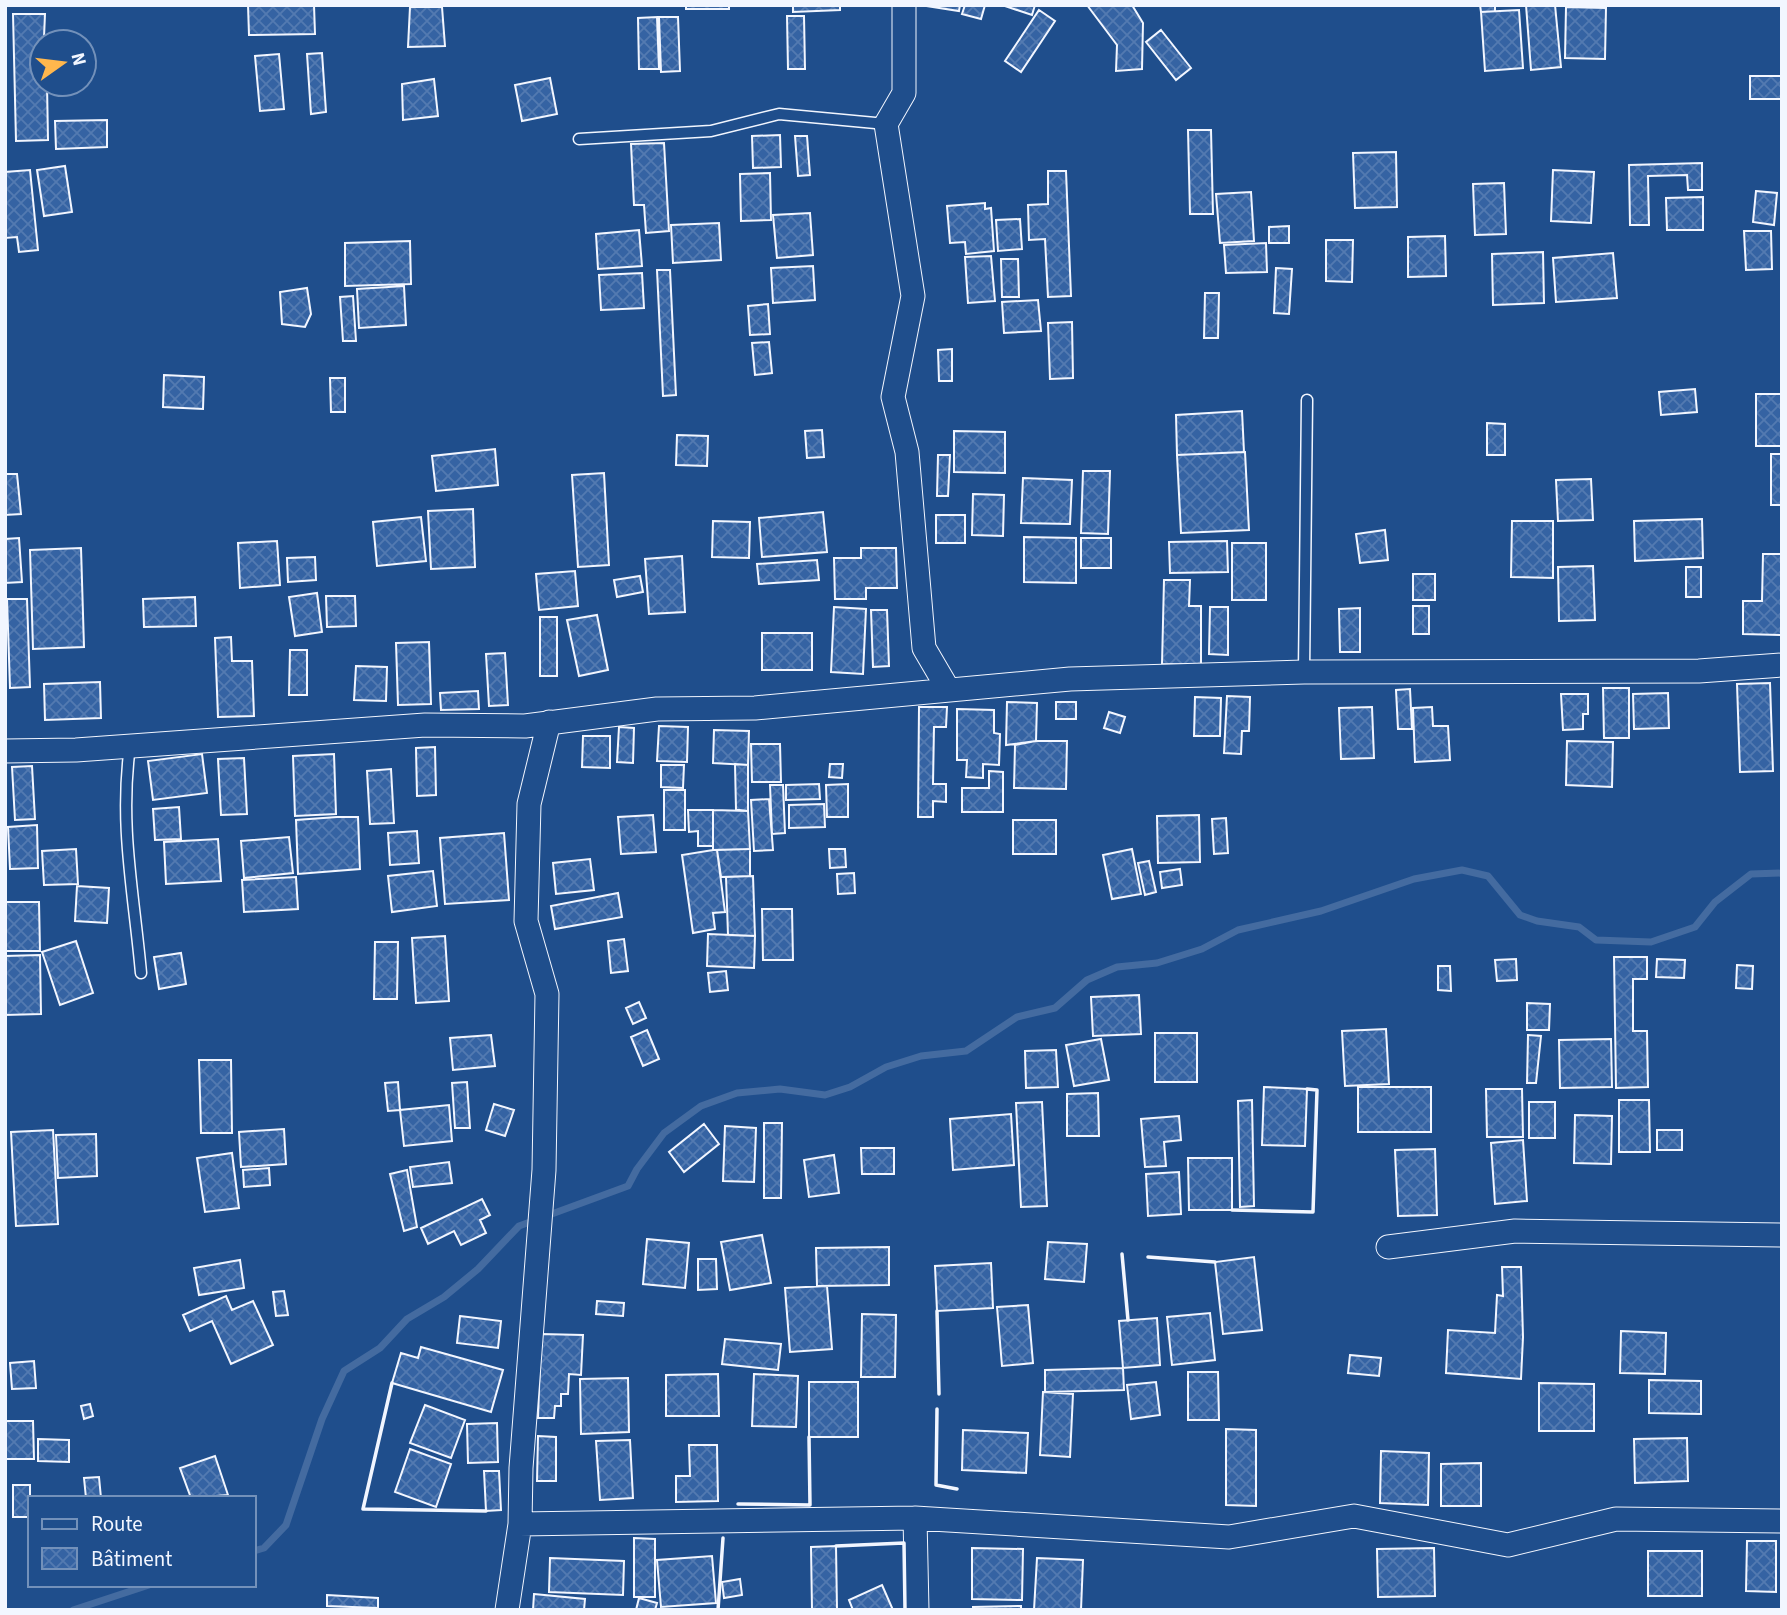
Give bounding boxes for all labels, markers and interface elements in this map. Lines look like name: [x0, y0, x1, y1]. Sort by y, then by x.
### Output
north arrow: [28, 28, 98, 98]
text: N: [63, 50, 93, 69]
legend: [28, 1496, 256, 1587]
text: Route: [91, 1509, 143, 1539]
text: Bâtiment: [91, 1544, 172, 1574]

